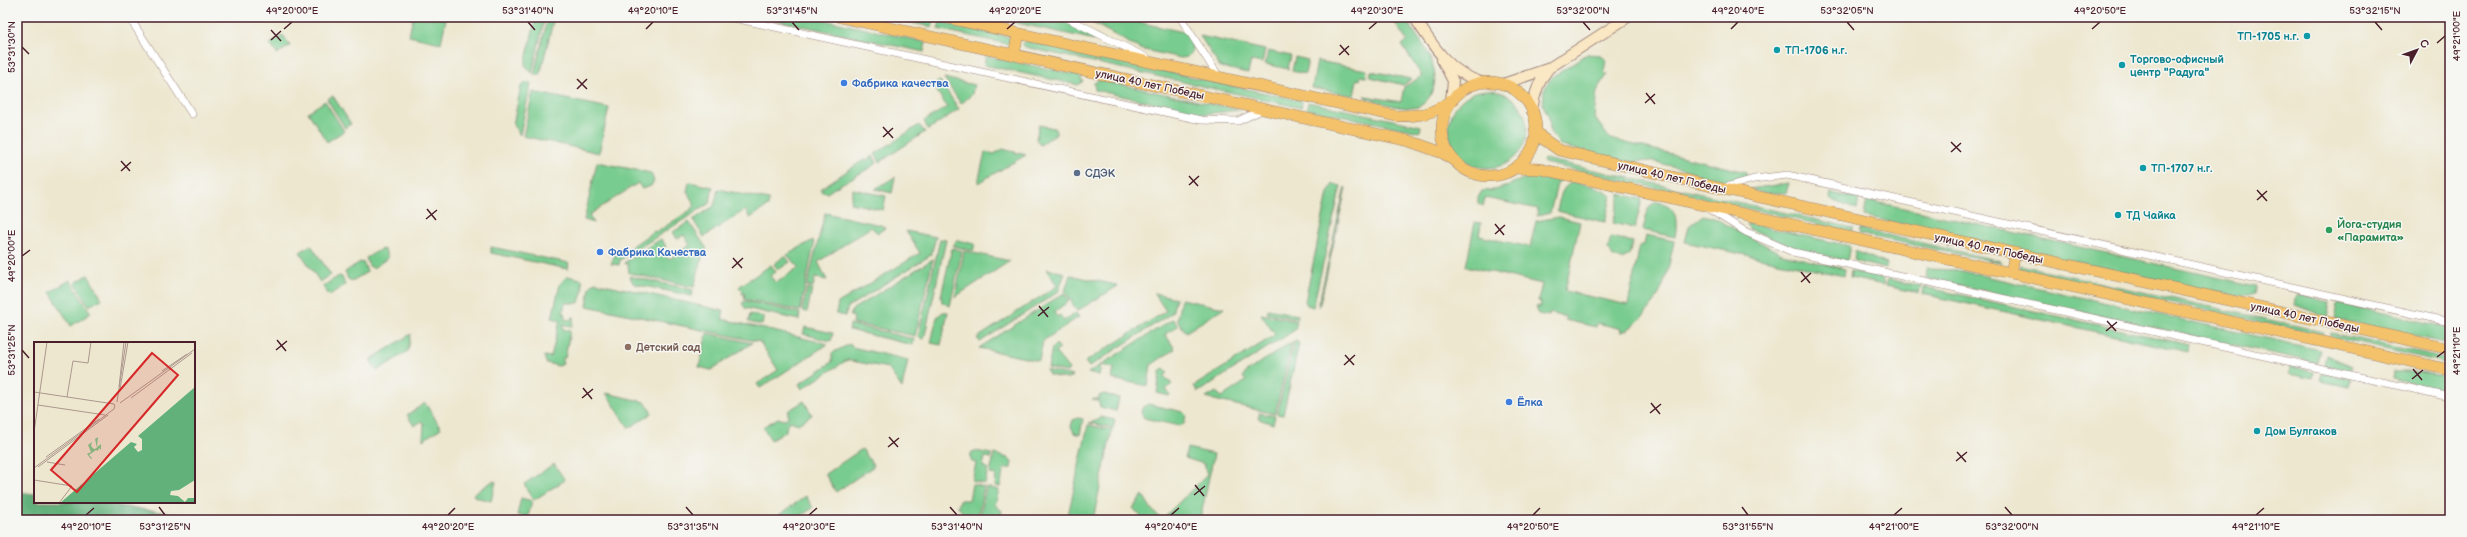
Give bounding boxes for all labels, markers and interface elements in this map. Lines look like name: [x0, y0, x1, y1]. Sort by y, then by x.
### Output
text: 49°20'00"E: [266, 5, 319, 17]
text: 53°31'40"N: [502, 5, 554, 17]
text: 49°20'10"E: [628, 5, 679, 17]
text: 53°31'45"N: [766, 5, 818, 17]
text: 49°20'20"E: [989, 5, 1042, 17]
text: 49°20'30"E: [1351, 5, 1404, 17]
text: 53°32'00"N: [1556, 5, 1610, 17]
text: 49°20'40"E: [1712, 5, 1765, 17]
text: 53°32'05"N: [1820, 5, 1874, 17]
text: 49°20'50"E: [2074, 5, 2127, 17]
text: 53°32'15"N: [2349, 5, 2401, 17]
text: 49°21'00"E: [2451, 10, 2463, 61]
text: 53°31'30"N: [6, 21, 18, 73]
place label: ТП-1705 н.г.: [2237, 30, 2300, 43]
north arrow: [2397, 30, 2437, 70]
marker: ТП-1705 н.г.: [2302, 31, 2312, 41]
text: С: [2417, 37, 2432, 51]
place label: ТП-1706 н.г.: [1785, 44, 1848, 57]
marker: ТП-1706 н.г.: [1772, 45, 1782, 55]
place label: Торгово-офисный центр "Радуга": [2130, 53, 2224, 79]
marker: Торгово-офисный центр "Радуга": [2117, 60, 2127, 70]
street label: улица 40 лет Победы: [1094, 67, 1205, 102]
place label: Фабрика качества: [852, 77, 949, 90]
marker: Фабрика качества: [839, 78, 849, 88]
street label: улица 40 лет Победы: [1616, 159, 1727, 196]
place label: ТП-1707 н.г.: [2151, 162, 2213, 175]
marker: ТП-1707 н.г.: [2138, 163, 2148, 173]
place label: СДЭК: [1085, 167, 1116, 180]
marker: СДЭК: [1072, 168, 1082, 178]
place label: ТД Чайка: [2126, 209, 2176, 222]
marker: ТД Чайка: [2113, 210, 2123, 220]
place label: Йога-студия «Парамита»: [2337, 217, 2404, 244]
marker: Йога-студия «Парамита»: [2324, 225, 2334, 235]
text: 49°20'00"E: [6, 229, 18, 282]
street label: улица 40 лет Победы: [1933, 231, 2044, 266]
place label: Фабрика Качества: [608, 246, 707, 259]
marker: Фабрика Качества: [595, 247, 605, 257]
street label: улица 40 лет Победы: [2249, 300, 2360, 335]
text: 53°31'25"N: [6, 324, 18, 376]
text: 49°21'10"E: [2451, 326, 2463, 375]
place label: Детский сад: [636, 341, 701, 354]
inset map: [34, 342, 195, 503]
marker: Детский сад: [623, 342, 633, 352]
place label: Ёлка: [1517, 396, 1543, 409]
marker: Ёлка: [1504, 397, 1514, 407]
place label: Дом Булгаков: [2265, 425, 2337, 438]
marker: Дом Булгаков: [2252, 426, 2262, 436]
text: 49°20'10"E: [61, 521, 112, 533]
text: 53°31'25"N: [139, 521, 191, 533]
text: 49°20'20"E: [422, 521, 475, 533]
text: 53°31'35"N: [667, 521, 719, 533]
text: 49°20'30"E: [783, 521, 836, 533]
text: 53°31'40"N: [931, 521, 983, 533]
text: 49°20'40"E: [1145, 521, 1198, 533]
text: 49°20'50"E: [1507, 521, 1560, 533]
text: 53°31'55"N: [1722, 521, 1774, 533]
text: 49°21'00"E: [1869, 521, 1920, 533]
text: 53°32'00"N: [1985, 521, 2039, 533]
text: 49°21'10"E: [2232, 521, 2281, 533]

